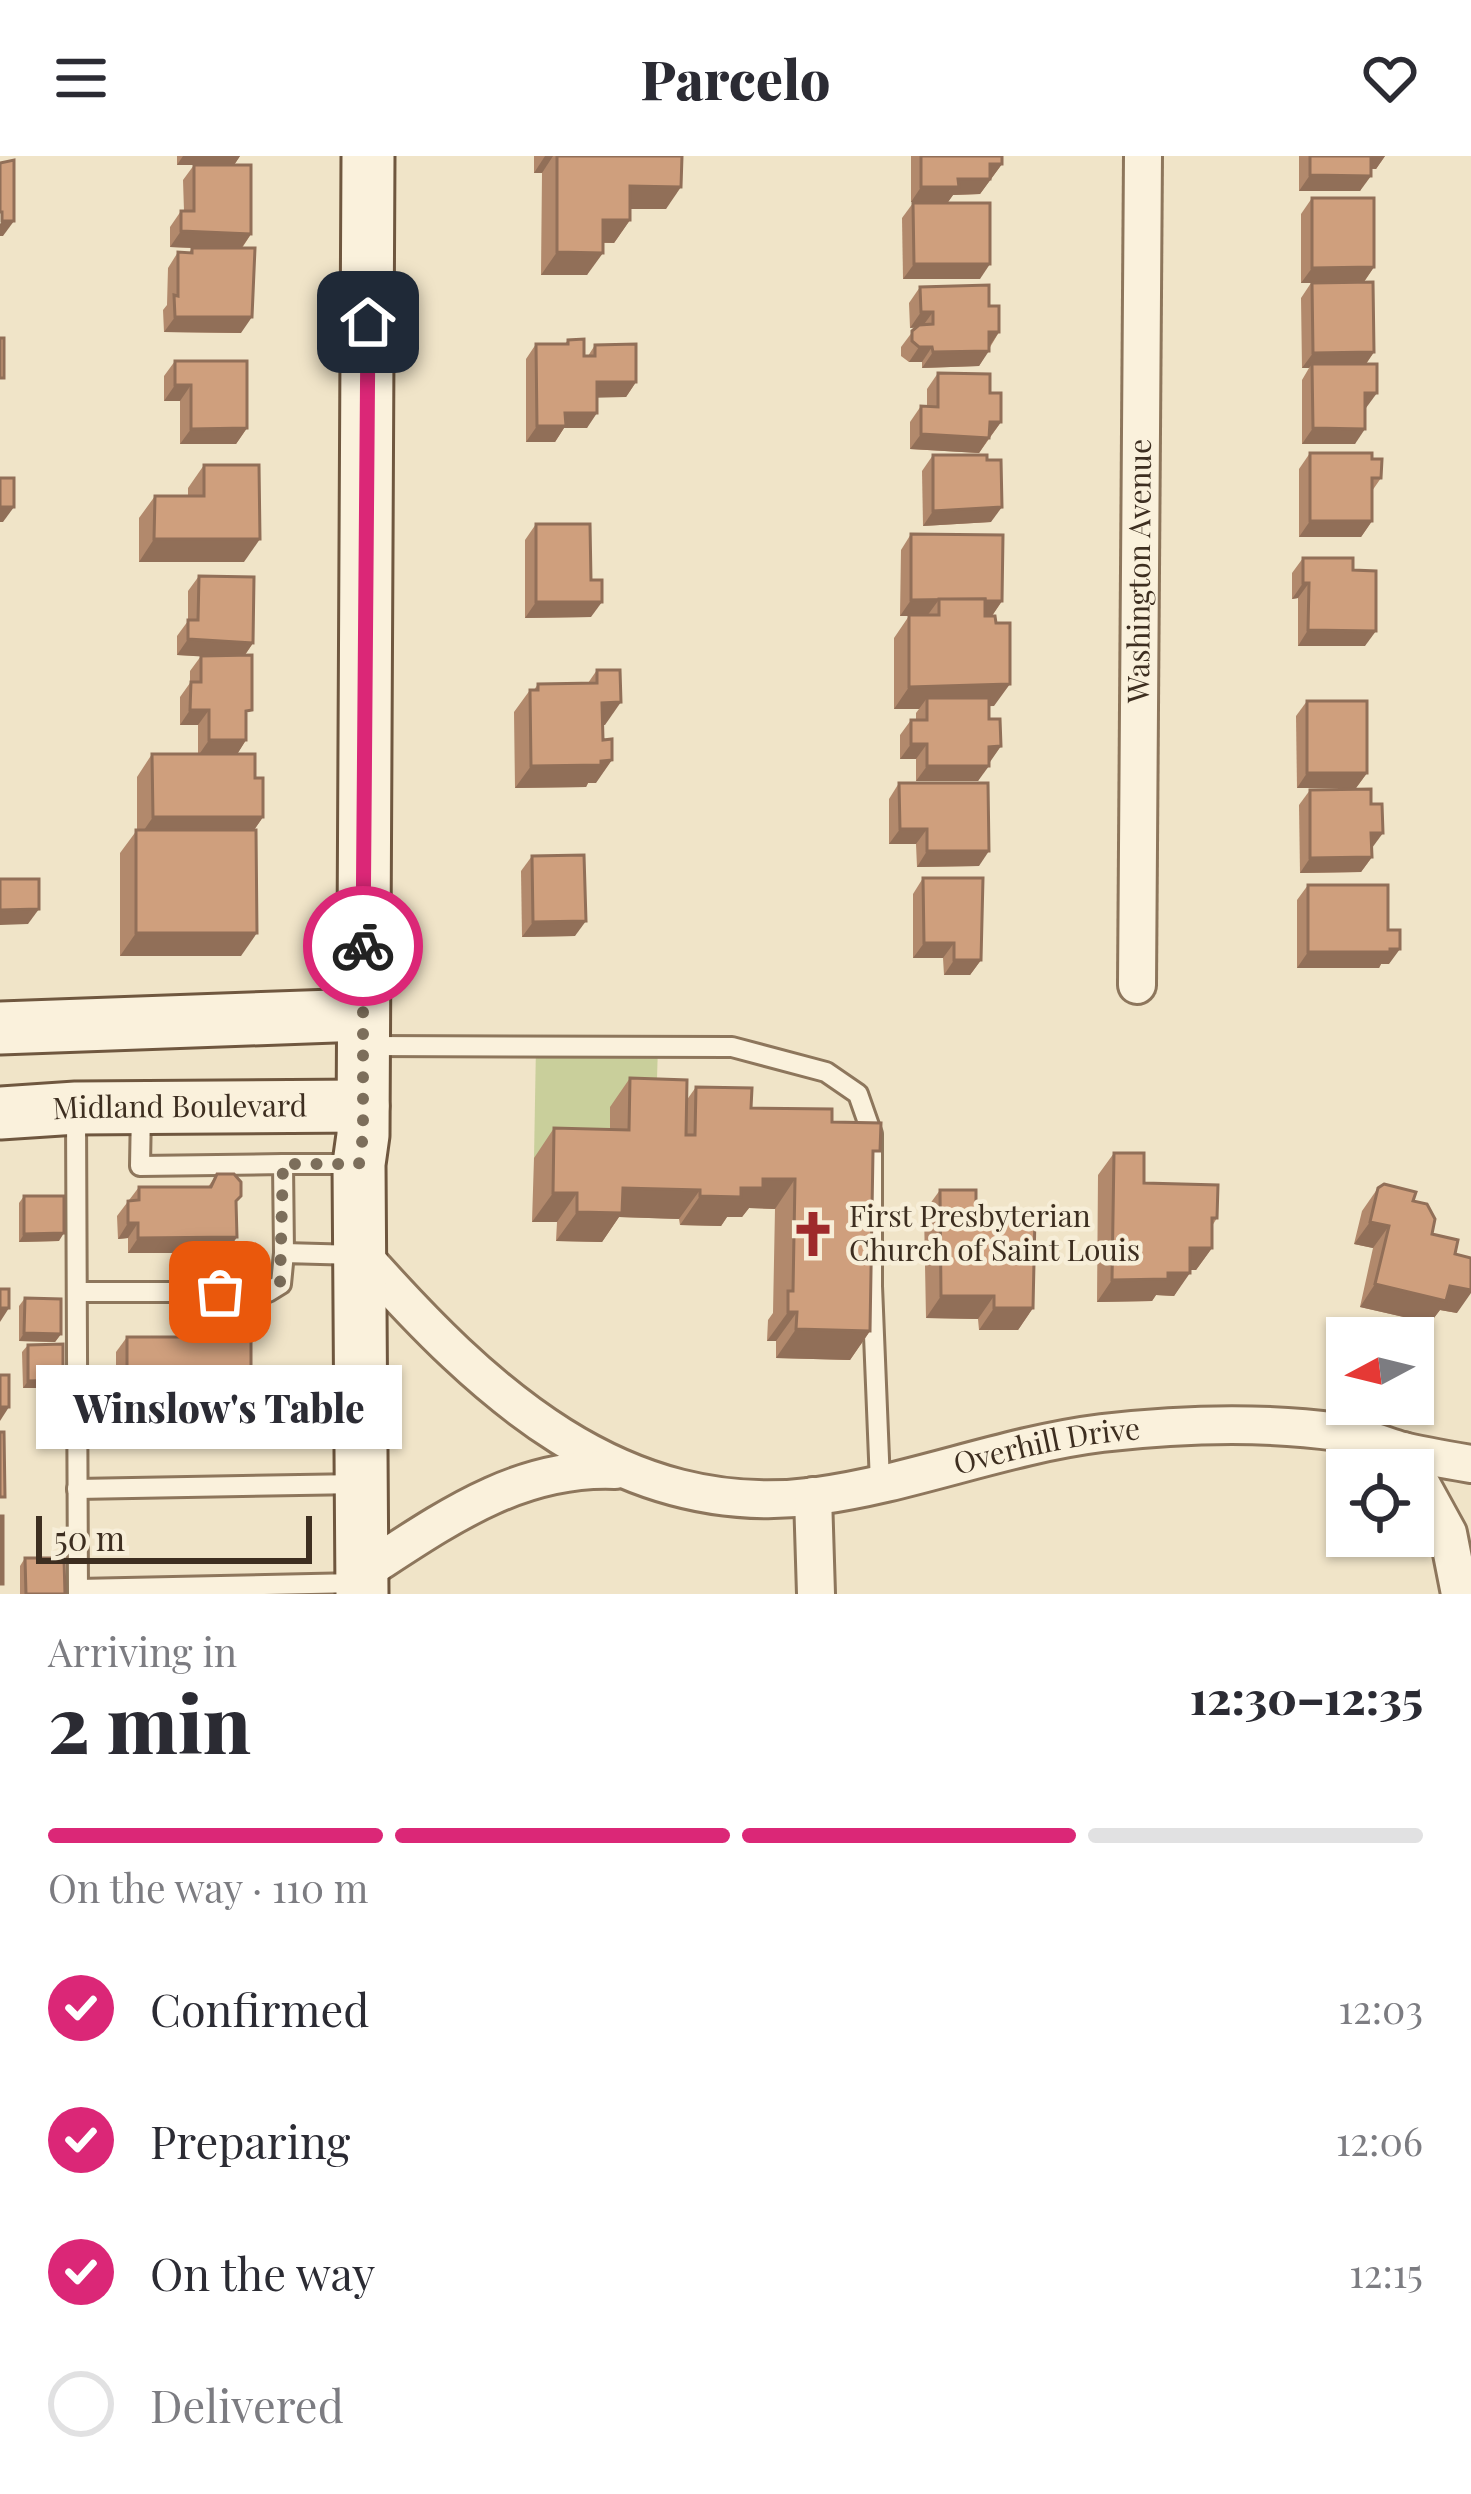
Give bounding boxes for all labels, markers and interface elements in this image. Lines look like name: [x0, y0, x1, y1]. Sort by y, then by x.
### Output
text: Parcelo: [641, 42, 830, 114]
icon: menu: [48, 45, 114, 111]
icon: heart: [1357, 45, 1423, 111]
pin: [317, 271, 419, 373]
icon: home: [335, 289, 401, 355]
street label: Washington Avenue: [1117, 439, 1159, 704]
courier: [303, 886, 423, 1006]
icon: bike: [330, 913, 396, 979]
street label: Midland Boulevard: [51, 1084, 307, 1127]
place label: First Presbyterian Church of Saint Louis: [849, 1195, 1140, 1269]
church icon: First Presbyterian Church of Saint Louis: [788, 1209, 838, 1259]
pin: [169, 1241, 271, 1343]
icon: bag: [187, 1259, 253, 1325]
north arrow: [1326, 1317, 1434, 1425]
map controls: [1326, 1317, 1434, 1557]
callout: Winslow's Table: [37, 1364, 403, 1448]
text: Winslow's Table: [73, 1381, 365, 1433]
street label: Overhill Drive: [949, 1407, 1142, 1483]
button: locate: [1326, 1449, 1434, 1557]
scale bar: [36, 1510, 312, 1563]
text: 50 m: [54, 1515, 125, 1559]
text: Arriving in: [48, 1625, 237, 1677]
text: 12:30–12:35: [1190, 1666, 1423, 1726]
text: 2 min: [48, 1670, 251, 1774]
text: On the way · 110 m: [48, 1861, 369, 1913]
icon: check: [48, 1975, 114, 2041]
text: Confirmed: [150, 1978, 369, 2038]
text: 12:03: [1339, 1982, 1423, 2034]
icon: check: [48, 2107, 114, 2173]
text: Preparing: [150, 2110, 350, 2170]
text: 12:06: [1336, 2114, 1423, 2166]
icon: check: [48, 2239, 114, 2305]
text: On the way: [150, 2242, 375, 2302]
text: 12:15: [1349, 2246, 1423, 2298]
text: Delivered: [150, 2374, 344, 2434]

